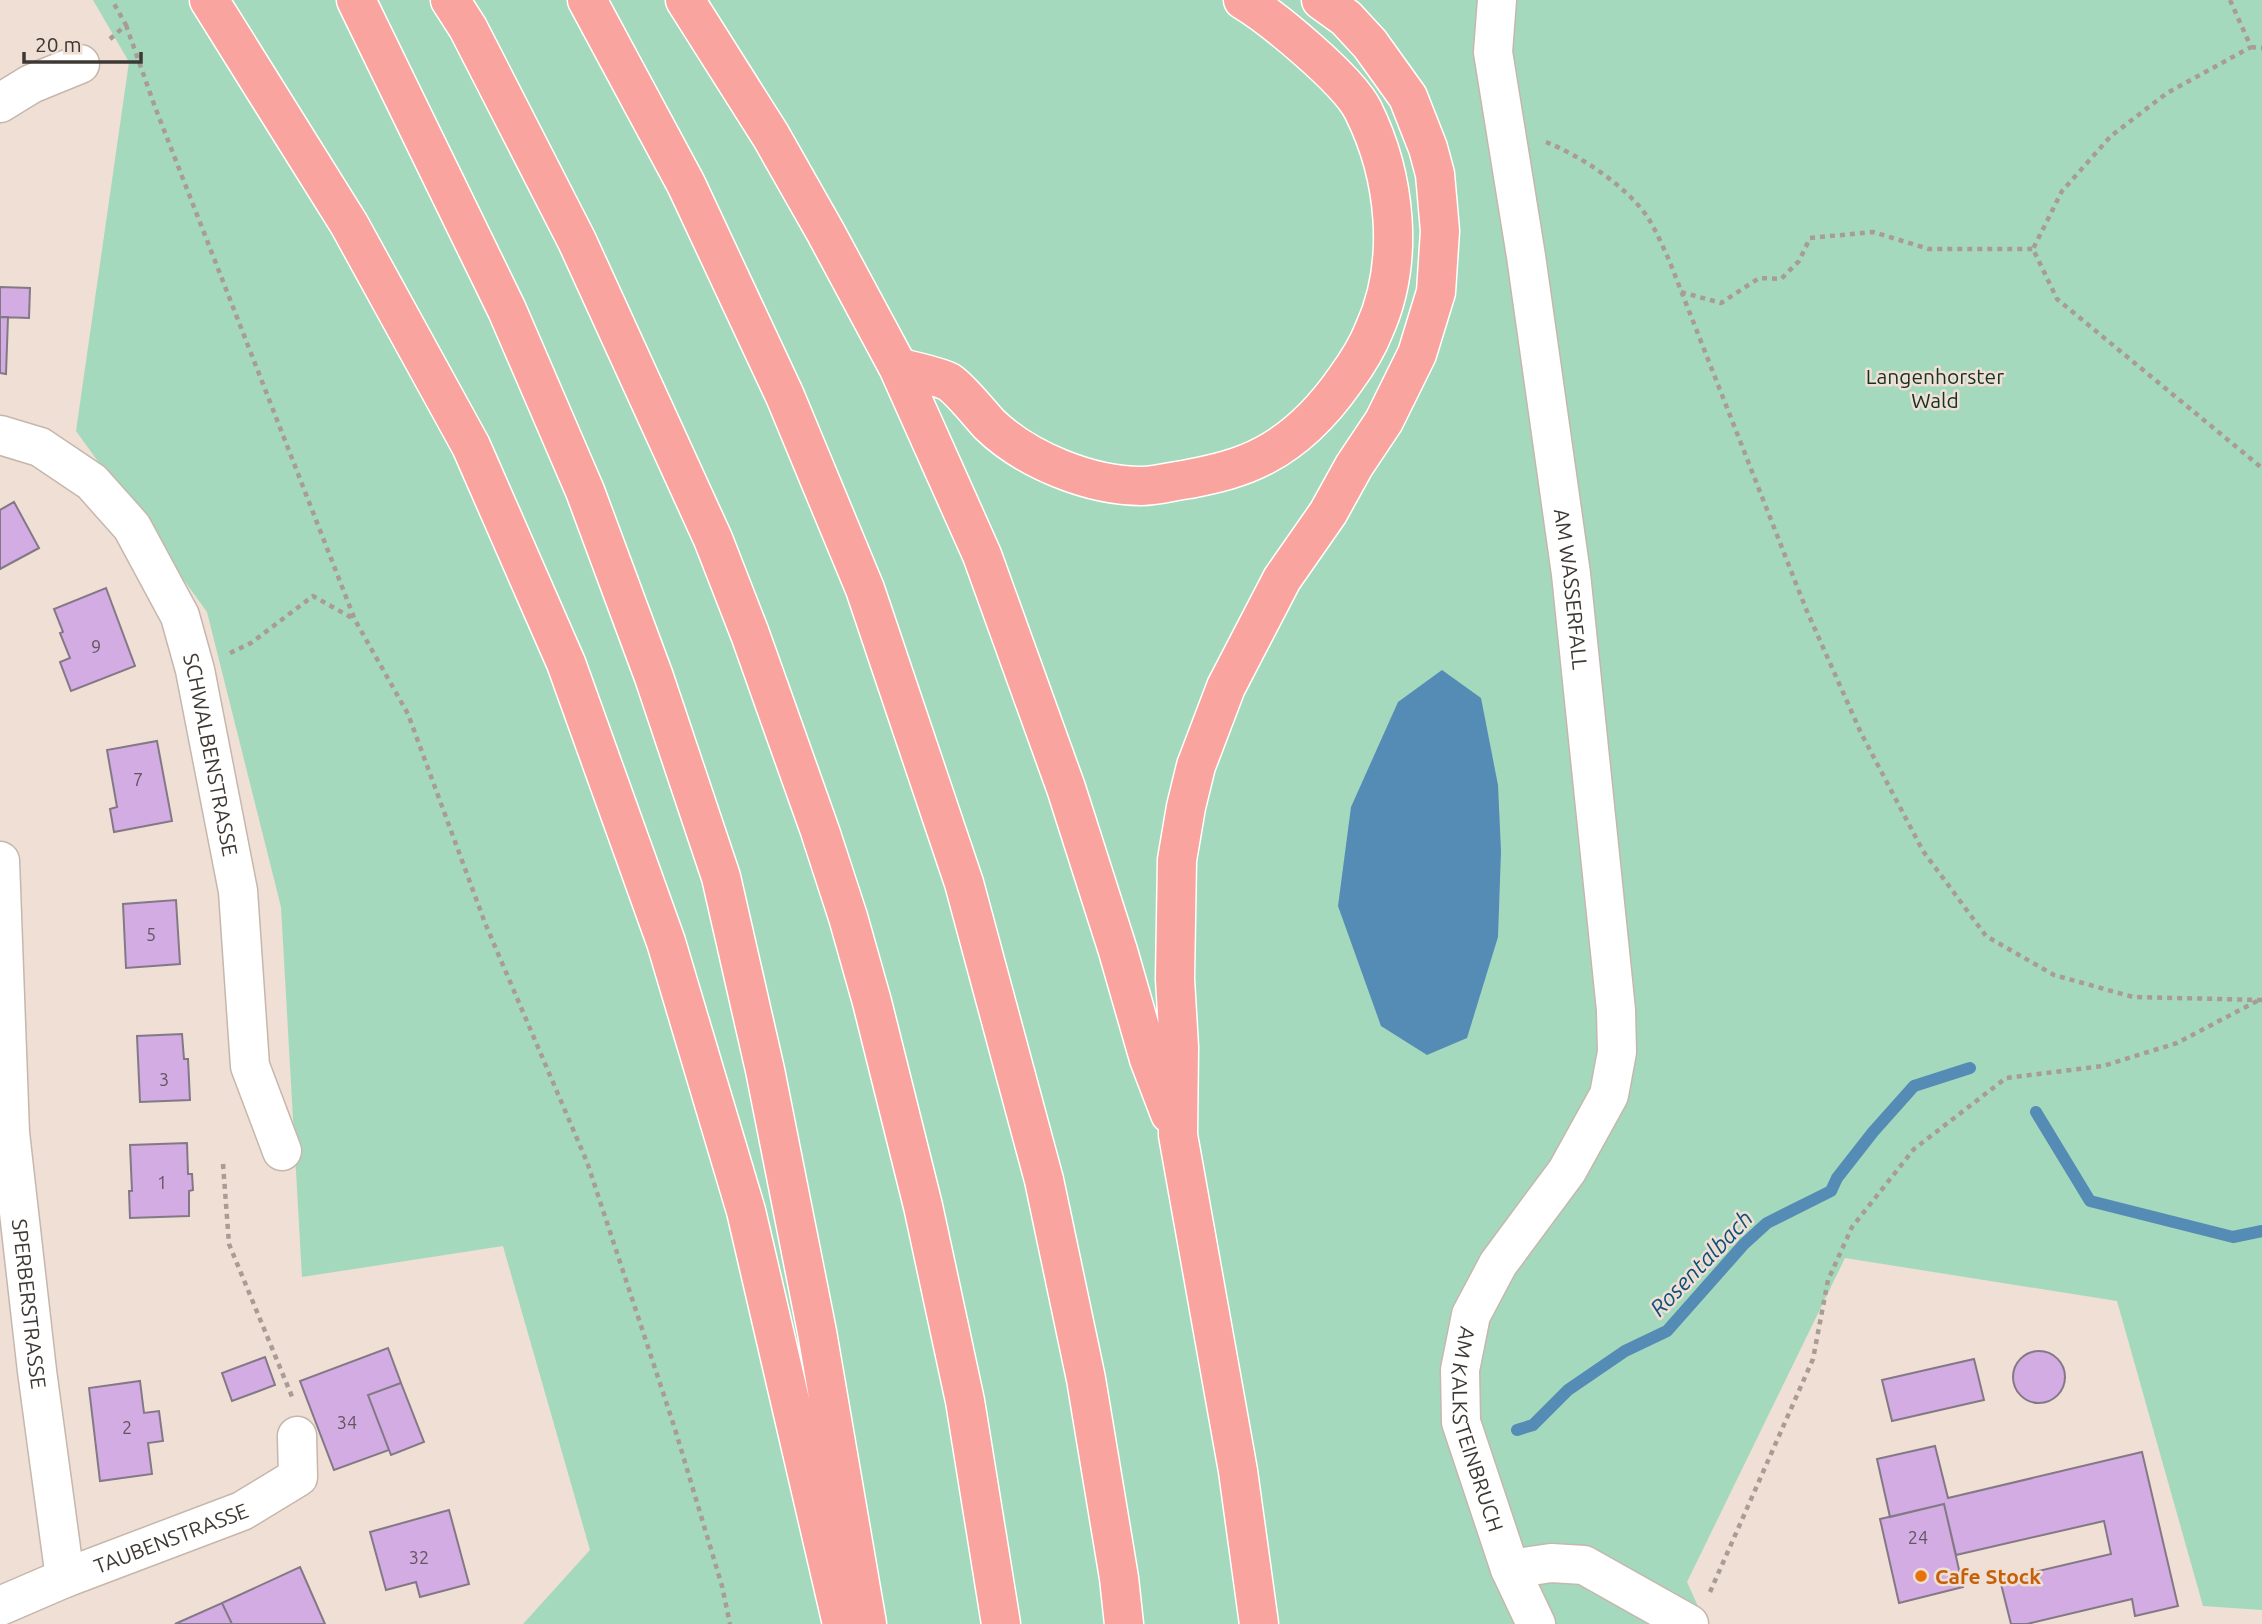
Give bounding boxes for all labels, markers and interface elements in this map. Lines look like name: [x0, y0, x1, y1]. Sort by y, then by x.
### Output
scale bar: [24, 21, 142, 65]
text: 20 m: [35, 32, 82, 56]
park label: Langenhorster Wald: [1866, 364, 2004, 412]
street label: AM WASSERFALL: [1550, 507, 1593, 671]
house number: 9: [91, 636, 101, 656]
street label: SCHWALBENSTRASSE: [179, 650, 243, 858]
house number: 7: [133, 769, 143, 789]
house number: 5: [146, 924, 156, 944]
house number: 3: [159, 1069, 169, 1089]
house number: 1: [157, 1172, 167, 1192]
water label: Rosentalbach: [1645, 1205, 1757, 1321]
street label: SPERBERSTRASSE: [8, 1217, 51, 1390]
street label: AM KALKSTEINBRUCH: [1447, 1325, 1509, 1535]
house number: 34: [337, 1412, 357, 1432]
house number: 2: [122, 1417, 132, 1437]
street label: TAUBENSTRASSE: [91, 1498, 251, 1578]
house number: 24: [1908, 1527, 1928, 1547]
house number: 32: [409, 1547, 429, 1567]
place label: Cafe Stock: [1935, 1564, 2041, 1588]
marker: Cafe Stock: [1913, 1568, 1929, 1584]

